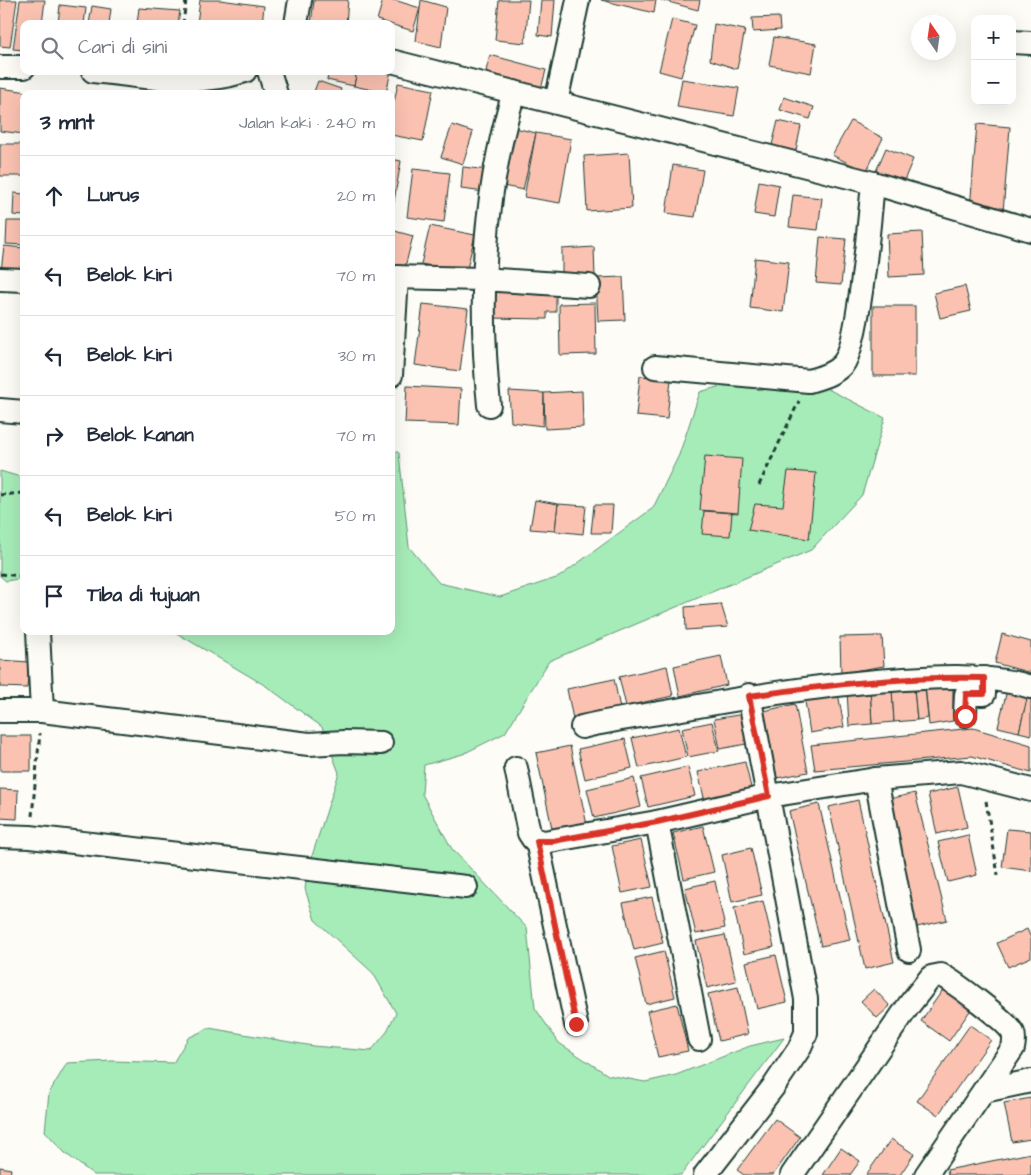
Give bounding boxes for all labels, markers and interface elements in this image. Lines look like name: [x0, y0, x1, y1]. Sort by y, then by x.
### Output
north arrow: [911, 15, 956, 60]
map controls: [971, 15, 1016, 105]
button: +: [971, 15, 1016, 60]
search box: [20, 20, 395, 75]
icon: search: [38, 34, 66, 62]
text: Cari di sini: [78, 34, 167, 61]
button: −: [971, 60, 1016, 105]
text: 3 mnt: [40, 108, 94, 137]
text: Jalan kaki · 240 m: [239, 112, 375, 134]
icon: ahead: [40, 182, 68, 210]
text: Lurus: [87, 182, 139, 209]
text: 20 m: [337, 185, 375, 207]
icon: left: [40, 262, 68, 290]
text: Belok kiri: [87, 262, 172, 289]
text: 70 m: [336, 265, 375, 287]
icon: left: [40, 342, 68, 370]
text: Belok kiri: [87, 342, 172, 369]
text: 30 m: [338, 345, 375, 367]
icon: right: [40, 422, 68, 450]
text: Belok kanan: [87, 422, 194, 449]
text: 70 m: [336, 425, 375, 447]
icon: left: [40, 502, 68, 530]
text: Belok kiri: [87, 502, 172, 529]
text: 50 m: [335, 505, 375, 527]
icon: arrive: [40, 582, 68, 610]
text: Tiba di tujuan: [87, 582, 199, 609]
route start: [954, 705, 977, 728]
route end: [565, 1013, 588, 1036]

